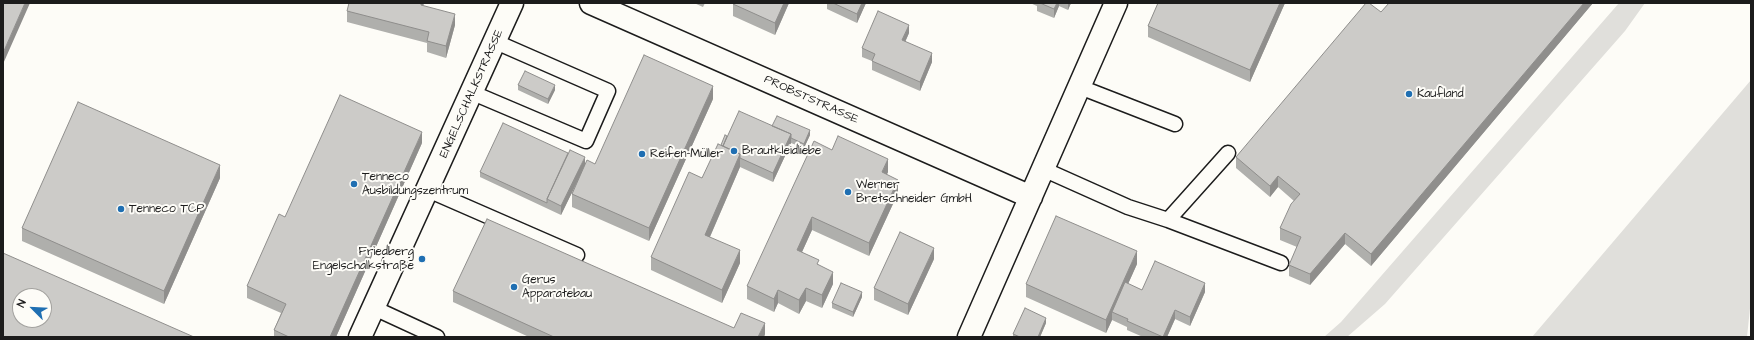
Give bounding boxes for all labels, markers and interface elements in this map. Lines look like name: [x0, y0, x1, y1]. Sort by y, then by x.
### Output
street label: ENGELSCHALKSTRASSE: [437, 28, 507, 160]
street label: PROBSTSTRASSE: [762, 73, 860, 127]
place label: Kaufland: [1417, 87, 1464, 101]
marker: Kaufland: [1404, 89, 1414, 99]
place label: Brautkleidliebe: [742, 144, 821, 158]
marker: Brautkleidliebe: [729, 146, 739, 156]
place label: Reifen-Müller: [650, 147, 723, 161]
marker: Reifen-Müller: [637, 149, 647, 159]
place label: Tenneco Ausbildungszentrum: [362, 170, 468, 198]
place label: Werner Bretschneider GmbH: [856, 178, 972, 206]
marker: Tenneco Ausbildungszentrum: [349, 179, 359, 189]
marker: Werner Bretschneider GmbH: [843, 187, 853, 197]
place label: Tenneco TCP: [129, 202, 204, 216]
marker: Tenneco TCP: [116, 204, 126, 214]
place label: Friedberg Engelschalkstraße: [313, 245, 414, 273]
marker: Friedberg Engelschalkstraße: [417, 254, 427, 264]
place label: Gerus Apparatebau: [522, 273, 592, 301]
marker: Gerus Apparatebau: [509, 282, 519, 292]
north arrow: [12, 288, 52, 328]
text: N: [13, 297, 30, 310]

